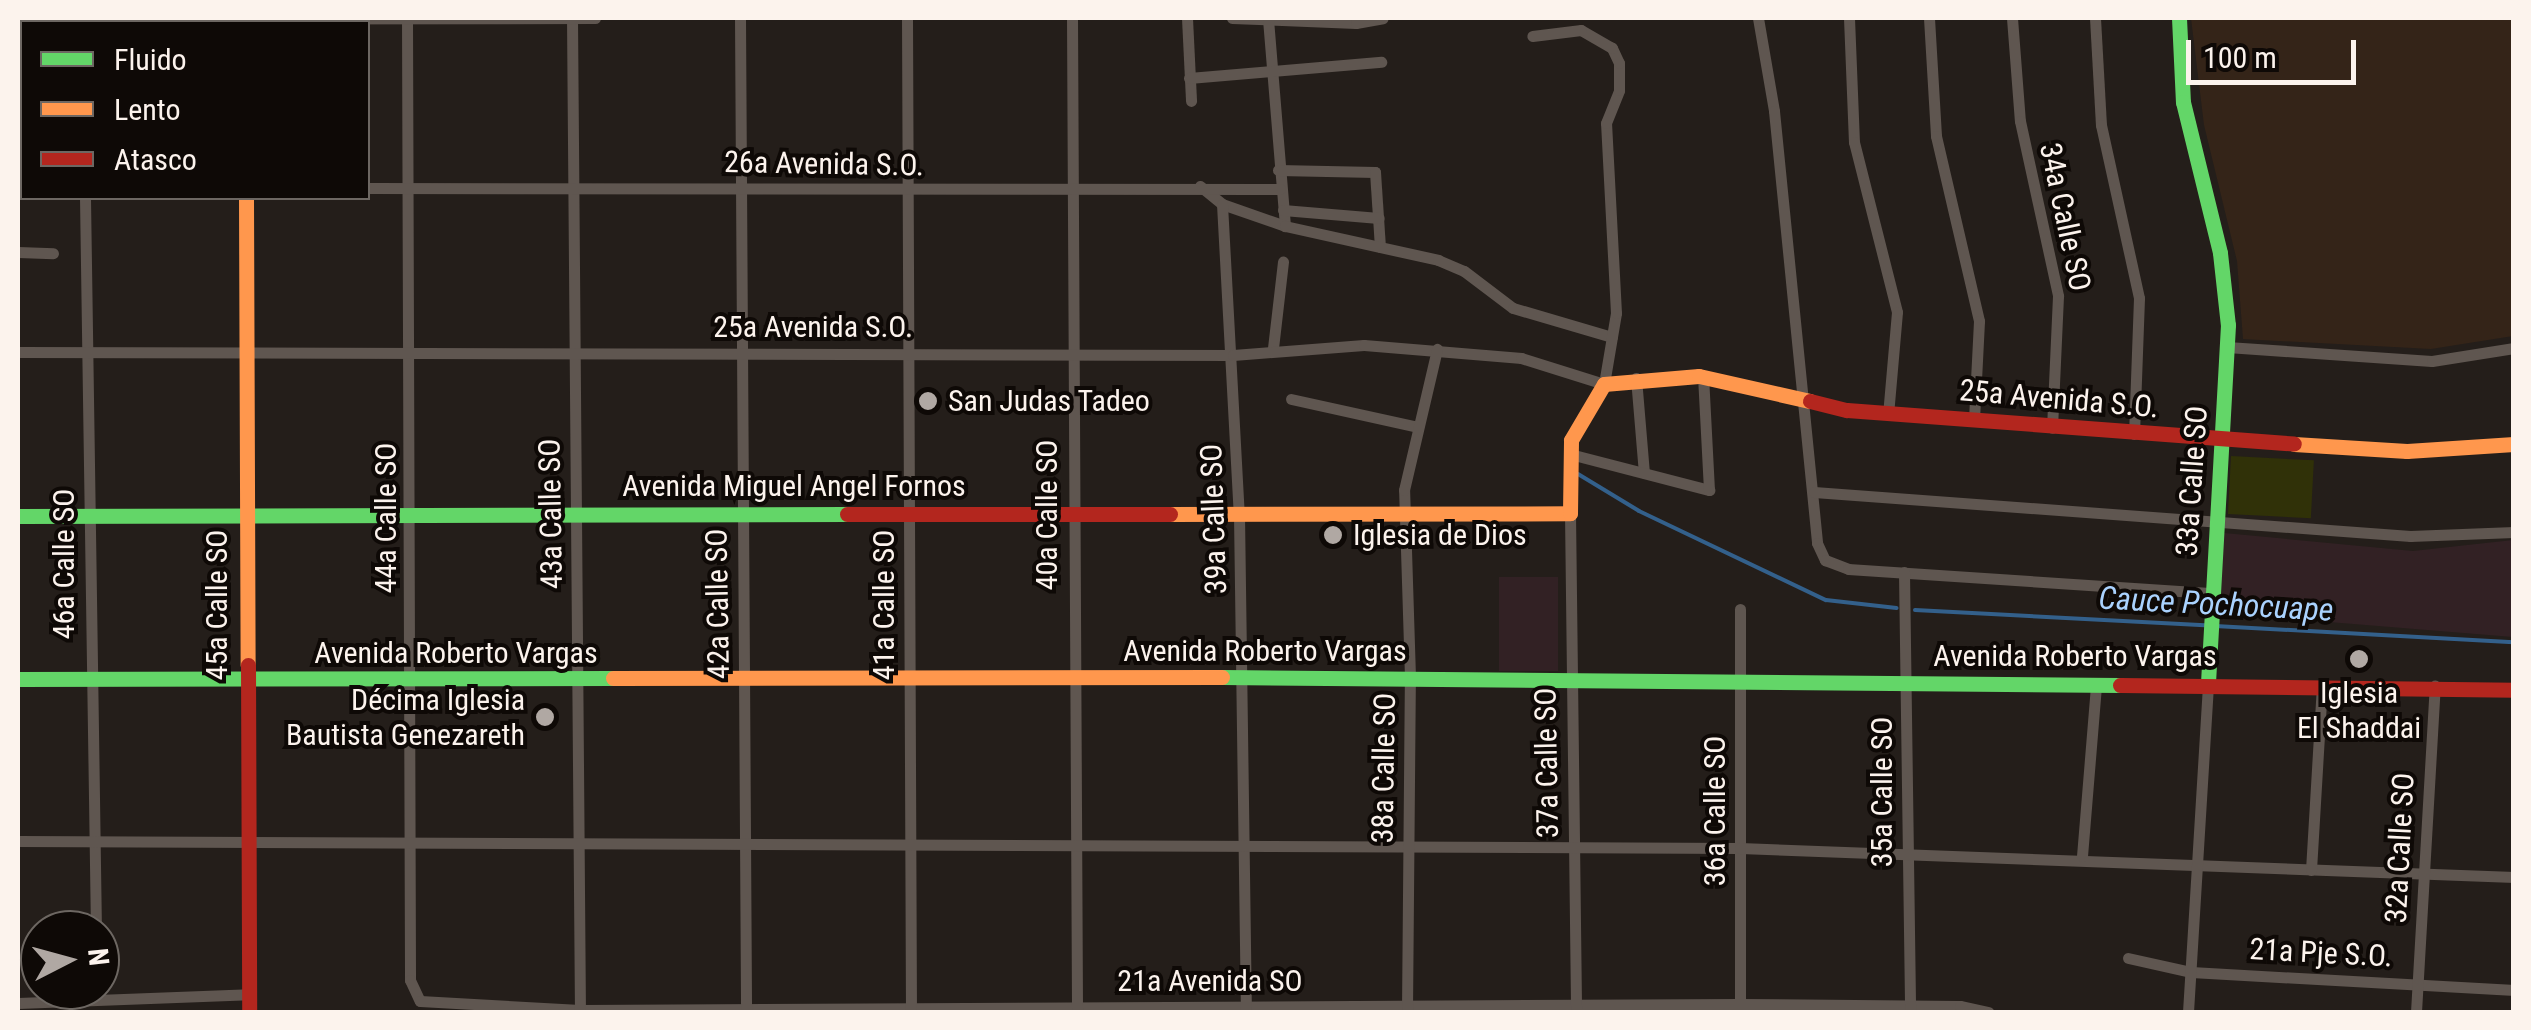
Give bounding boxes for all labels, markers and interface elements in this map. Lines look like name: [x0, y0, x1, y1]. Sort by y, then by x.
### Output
legend: [20, 20, 370, 200]
scale bar: [2191, 20, 2361, 82]
text: 100 m: [2203, 40, 2277, 75]
text: Fluido: [114, 42, 187, 77]
text: Lento: [114, 92, 181, 127]
street label: 34a Calle SO: [2032, 140, 2098, 294]
text: Atasco: [114, 142, 197, 177]
street label: 26a Avenida S.O.: [724, 144, 924, 184]
street label: 25a Avenida S.O.: [713, 309, 913, 345]
street label: 25a Avenida S.O.: [1958, 372, 2160, 426]
place label: San Judas Tadeo: [948, 383, 1150, 419]
marker: San Judas Tadeo: [917, 390, 939, 412]
street label: 33a Calle SO: [2169, 405, 2215, 557]
street label: 43a Calle SO: [532, 438, 570, 590]
street label: 40a Calle SO: [1029, 440, 1065, 590]
street label: 44a Calle SO: [368, 443, 404, 593]
street label: 39a Calle SO: [1193, 443, 1235, 595]
street label: Avenida Miguel Angel Fornos: [622, 468, 966, 504]
street label: 46a Calle SO: [46, 489, 82, 639]
place label: Iglesia de Dios: [1353, 517, 1527, 553]
marker: Iglesia de Dios: [1322, 524, 1344, 546]
street label: 42a Calle SO: [699, 528, 737, 680]
street label: 45a Calle SO: [199, 530, 235, 680]
street label: 41a Calle SO: [866, 530, 902, 680]
water label: Cauce Pochocuape: [2098, 579, 2334, 629]
street label: Avenida Roberto Vargas: [1123, 633, 1407, 669]
street label: Avenida Roberto Vargas: [314, 635, 598, 671]
street label: Avenida Roberto Vargas: [1933, 638, 2217, 674]
marker: Iglesia El Shaddai: [2348, 648, 2370, 670]
place label: Iglesia El Shaddai: [2297, 675, 2421, 746]
place label: Décima Iglesia Bautista Genezareth: [286, 682, 525, 752]
street label: 37a Calle SO: [1528, 687, 1566, 839]
street label: 38a Calle SO: [1365, 692, 1403, 844]
marker: Décima Iglesia Bautista Genezareth: [534, 706, 556, 728]
street label: 35a Calle SO: [1864, 717, 1900, 867]
street label: 36a Calle SO: [1697, 736, 1733, 886]
street label: 32a Calle SO: [2378, 772, 2422, 924]
north arrow: [20, 910, 120, 1010]
street label: 21a Pje S.O.: [2249, 931, 2393, 975]
text: N: [81, 947, 116, 967]
street label: 21a Avenida SO: [1117, 963, 1303, 999]

